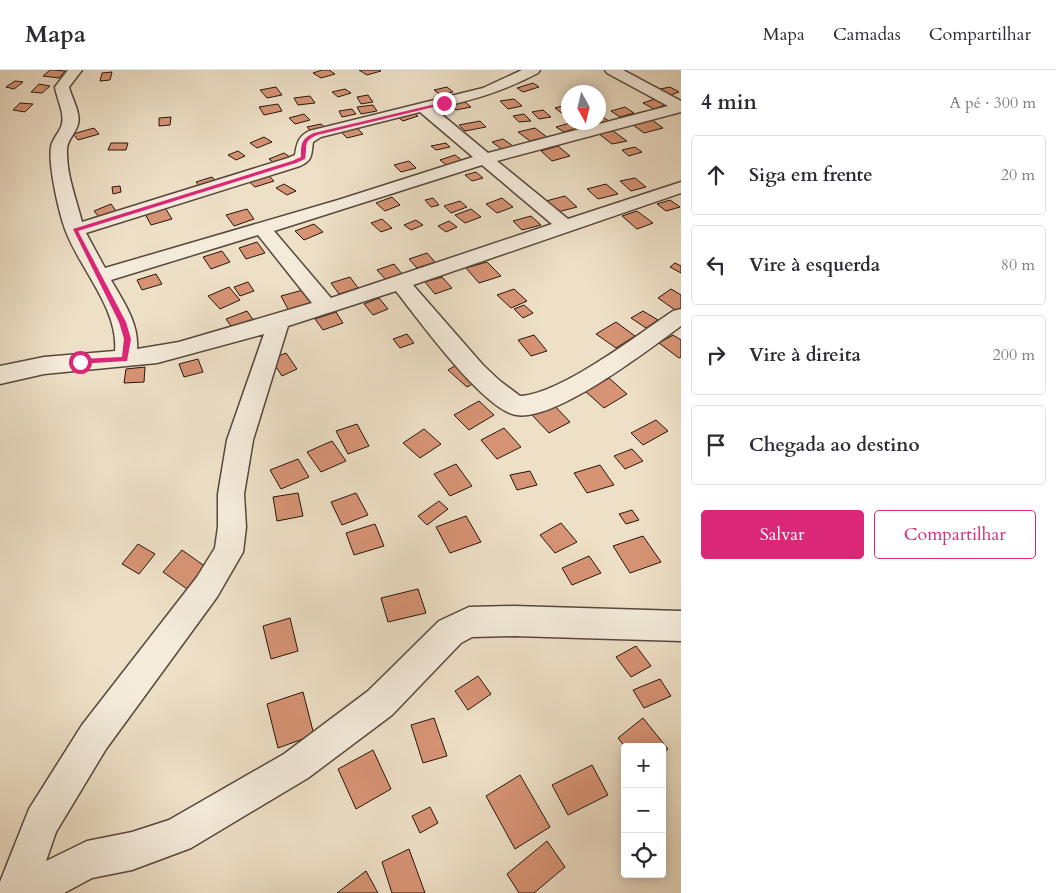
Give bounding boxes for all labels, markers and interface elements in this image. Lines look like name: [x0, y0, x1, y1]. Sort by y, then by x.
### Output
text: Mapa: [25, 18, 86, 51]
text: Mapa: [763, 22, 805, 47]
text: Camadas: [833, 22, 901, 47]
text: Compartilhar: [929, 22, 1031, 47]
north arrow: [561, 85, 606, 130]
text: 4 min: [701, 88, 757, 117]
route end: [433, 92, 456, 115]
text: A pé · 300 m: [949, 92, 1036, 114]
icon: ahead: [702, 161, 730, 189]
text: Siga em frente: [749, 162, 873, 188]
text: 20 m: [1001, 164, 1035, 186]
icon: left: [702, 251, 730, 279]
text: Vire à esquerda: [749, 252, 880, 278]
text: 80 m: [1001, 254, 1035, 276]
icon: right: [702, 341, 730, 369]
text: Vire à direita: [749, 342, 861, 368]
text: 200 m: [993, 344, 1035, 366]
route start: [69, 351, 92, 374]
icon: arrive: [702, 431, 730, 459]
text: Chegada ao destino: [749, 432, 920, 458]
button: Salvar: [701, 510, 864, 559]
button: Compartilhar: [874, 510, 1036, 559]
map controls: [621, 743, 666, 878]
button: +: [621, 743, 666, 788]
button: −: [621, 788, 666, 833]
button: locate: [621, 833, 666, 878]

